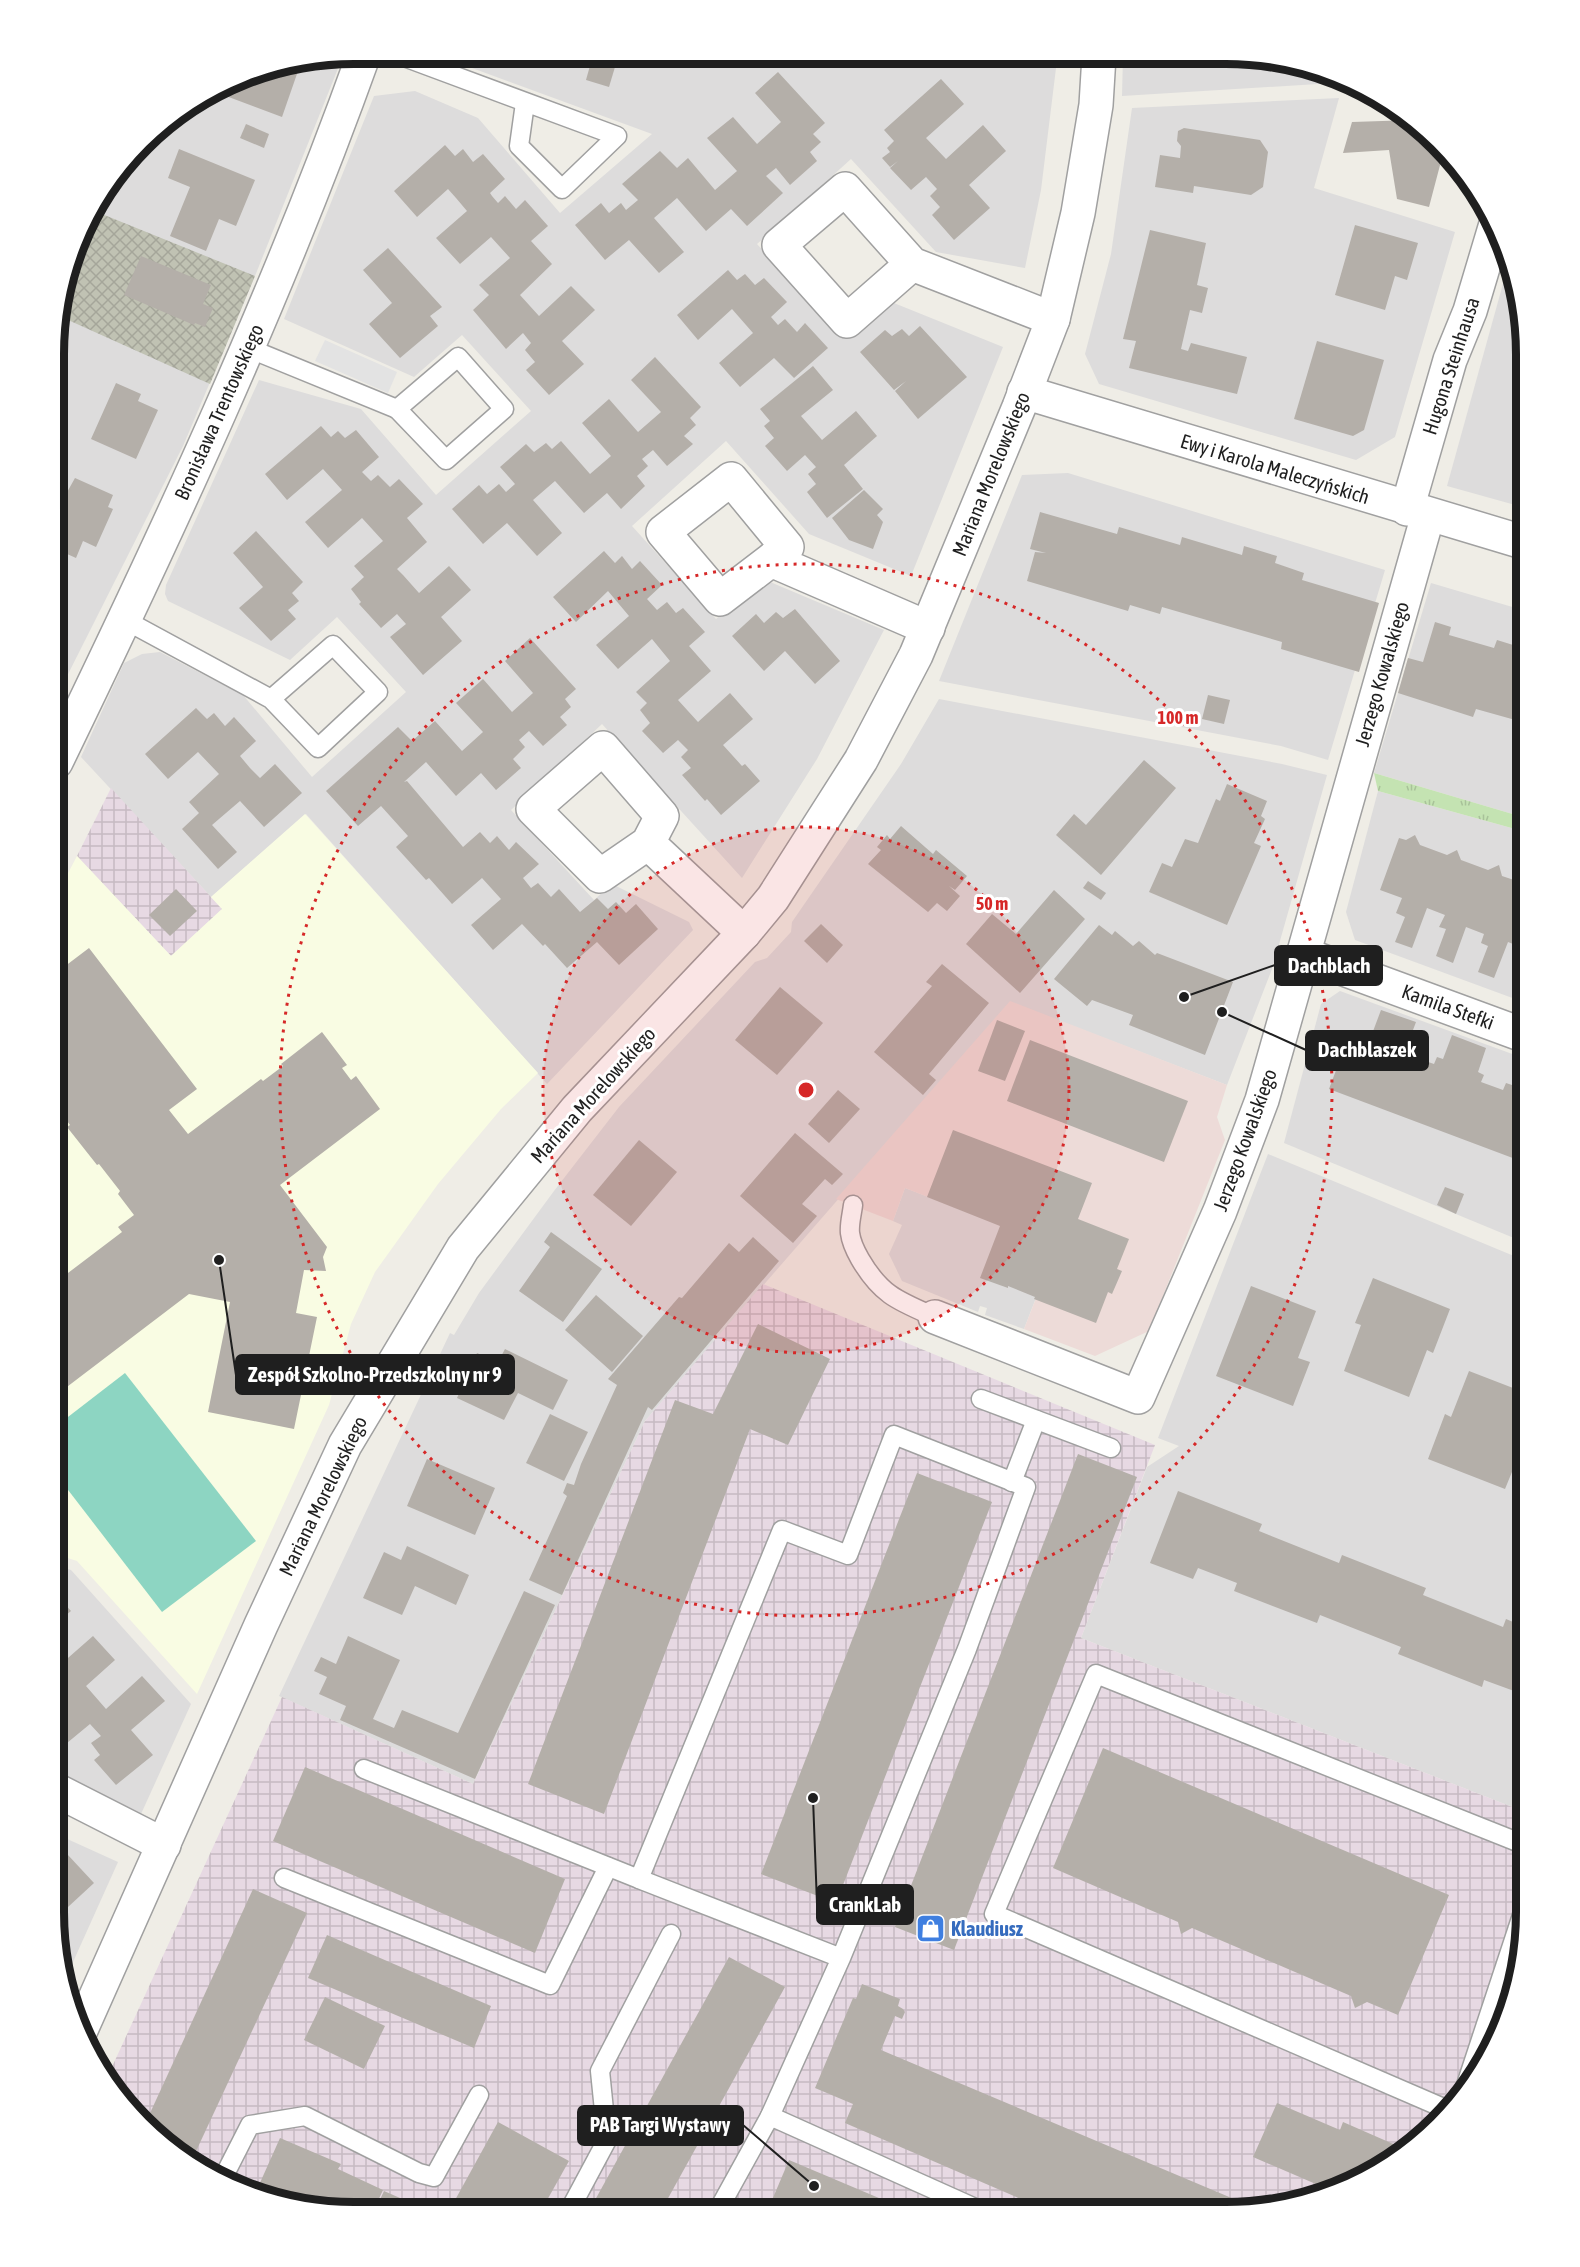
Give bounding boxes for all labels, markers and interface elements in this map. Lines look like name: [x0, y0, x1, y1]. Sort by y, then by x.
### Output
street label: Hugona Steinhausa: [1417, 294, 1484, 437]
street label: Bronisława Trentowskiego: [169, 320, 268, 503]
street label: Mariana Morelowskiego: [947, 388, 1034, 559]
street label: Ewy i Karola Maleczyńskich: [1178, 429, 1372, 508]
street label: Jerzego Kowalskiego: [1350, 599, 1413, 749]
text: 100 m: [1158, 707, 1198, 728]
text: 50 m: [976, 893, 1008, 914]
callout: Dachblach: [1275, 946, 1382, 985]
text: Dachblach: [1288, 953, 1370, 977]
street label: Kamila Stefki: [1399, 979, 1497, 1034]
street label: Mariana Morelowskiego: [526, 1022, 660, 1167]
callout: Dachblaszek: [1306, 1031, 1428, 1070]
text: Dachblaszek: [1318, 1037, 1417, 1061]
street label: Jerzego Kowalskiego: [1208, 1066, 1281, 1214]
centre of rings: [796, 1080, 816, 1100]
callout: Zespół Szkolno-Przedszkolny nr 9: [236, 1355, 514, 1394]
text: Zespół Szkolno-Przedszkolny nr 9: [248, 1362, 502, 1386]
street label: Mariana Morelowskiego: [274, 1412, 371, 1579]
callout: CrankLab: [817, 1885, 913, 1924]
text: CrankLab: [829, 1892, 901, 1916]
shop icon: Klaudiusz: [914, 1913, 946, 1945]
place label: Klaudiusz: [951, 1917, 1024, 1940]
callout: PAB Targi Wystawy: [578, 2106, 743, 2145]
text: PAB Targi Wystawy: [590, 2112, 731, 2136]

